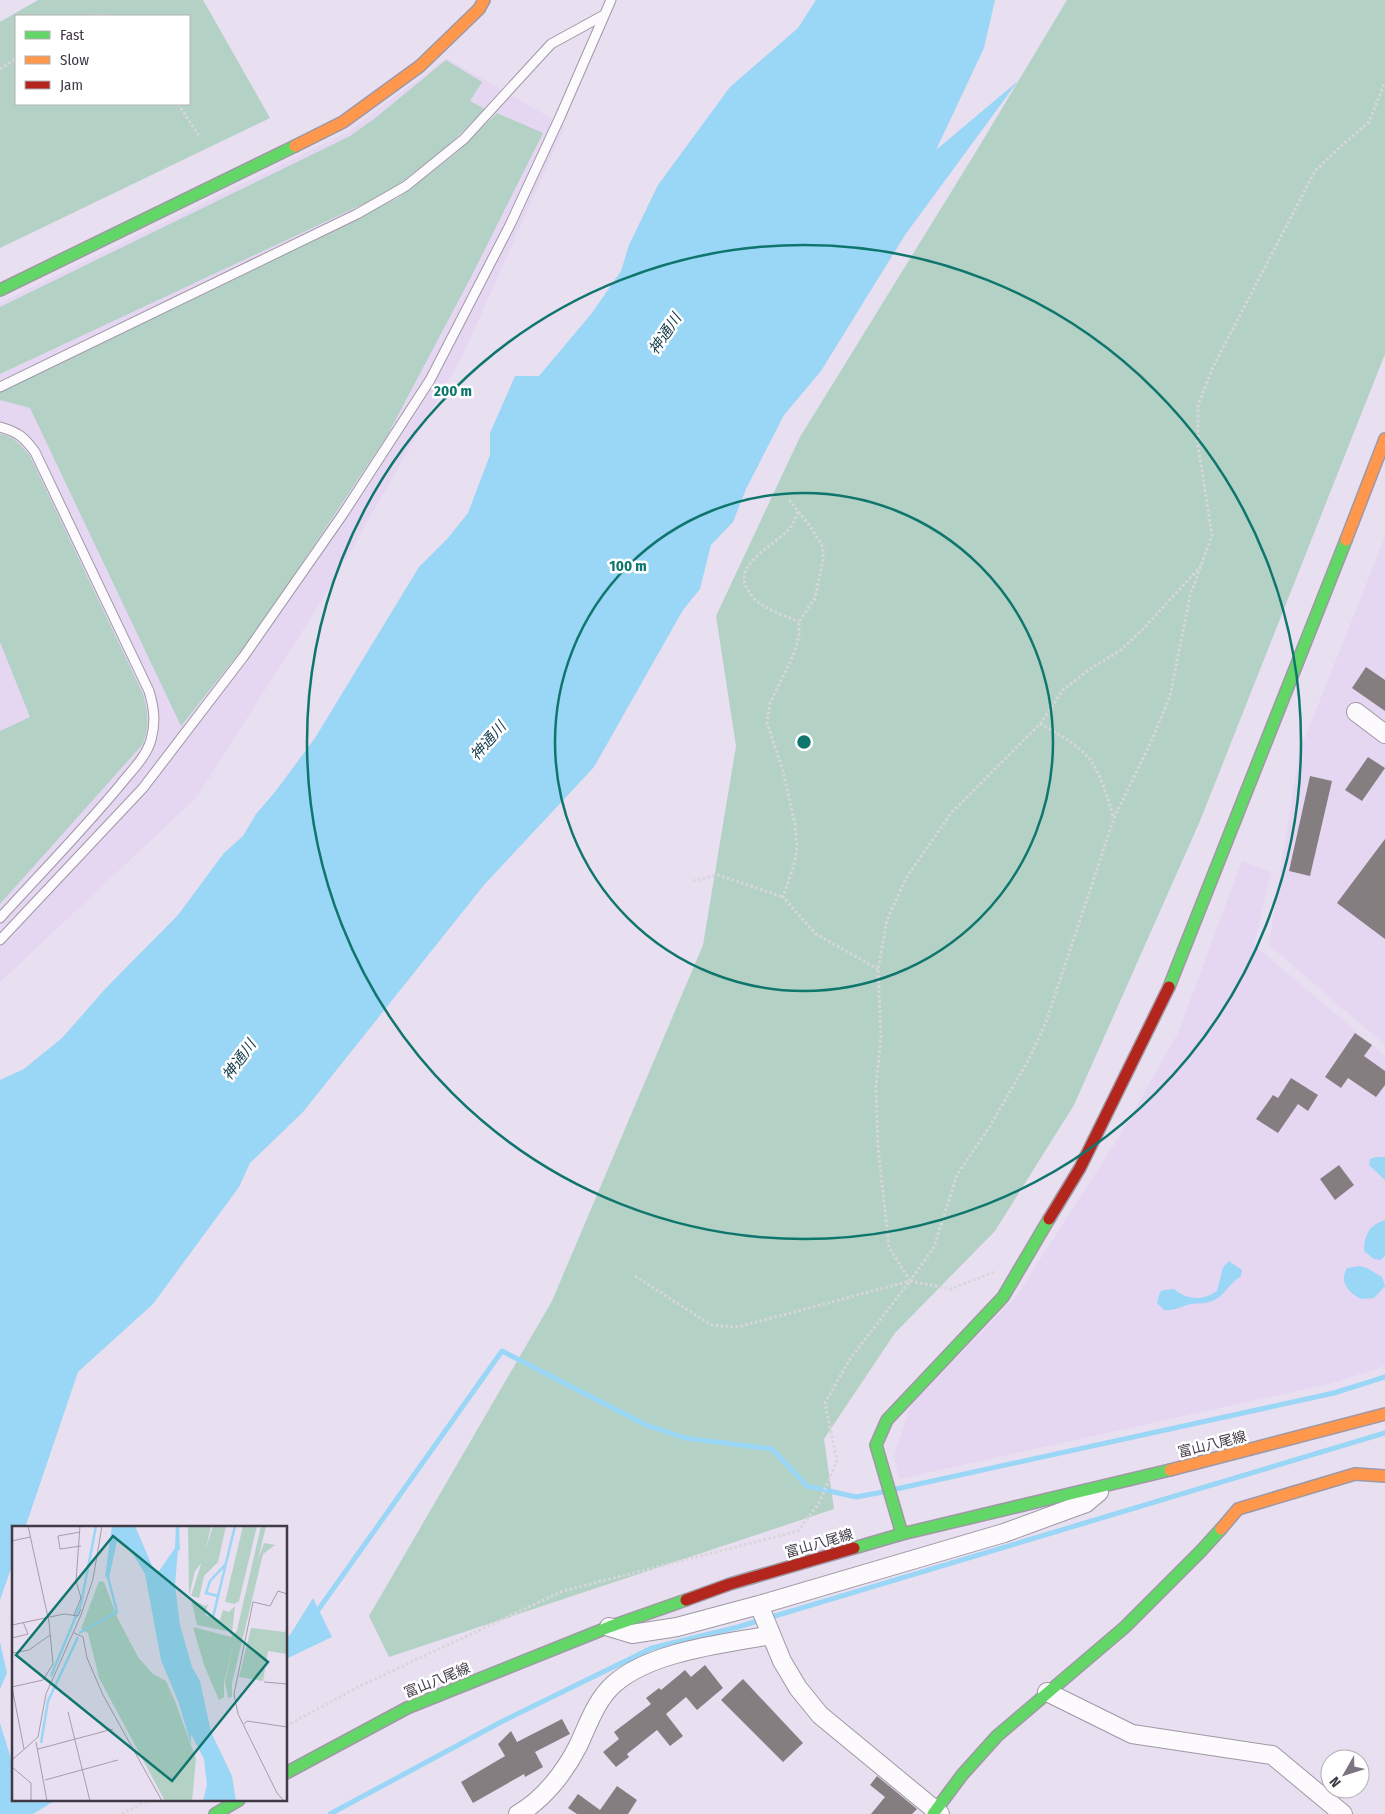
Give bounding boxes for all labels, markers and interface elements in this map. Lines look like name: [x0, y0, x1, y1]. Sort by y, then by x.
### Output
legend: [15, 15, 190, 105]
text: Fast: [60, 26, 84, 44]
text: Slow: [60, 51, 89, 69]
text: Jam: [60, 76, 83, 94]
water label: 神通川: [645, 309, 686, 358]
text: 200 m: [433, 382, 472, 400]
text: 100 m: [609, 557, 647, 575]
water label: 神通川: [466, 717, 511, 764]
centre of rings: [795, 733, 813, 751]
water label: 神通川: [218, 1035, 261, 1083]
street label: 富山八尾線: [1176, 1428, 1248, 1461]
inset map: [12, 1526, 288, 1802]
street label: 富山八尾線: [783, 1526, 855, 1561]
street label: 富山八尾線: [402, 1659, 473, 1701]
north arrow: [1320, 1749, 1370, 1799]
text: N: [1326, 1773, 1345, 1790]

